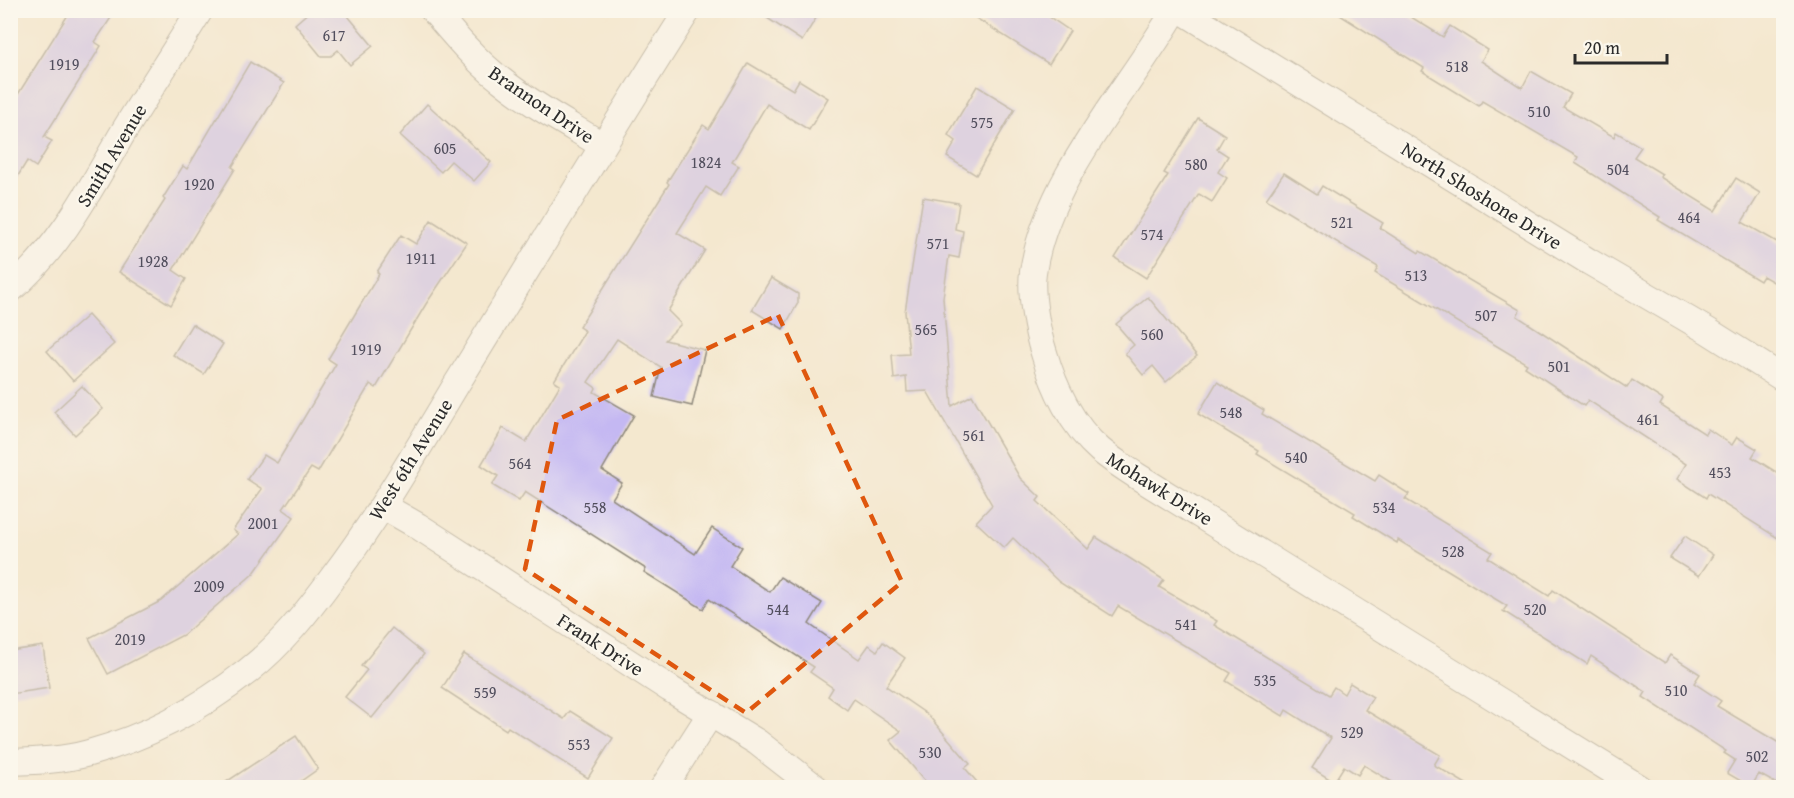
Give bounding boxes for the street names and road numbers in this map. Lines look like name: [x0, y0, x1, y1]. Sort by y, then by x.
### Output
street label: Brannon Drive: [483, 58, 601, 150]
street label: Smith Avenue: [69, 98, 153, 212]
street label: North Shoshone Drive: [1396, 134, 1568, 256]
street label: West 6th Avenue: [361, 392, 459, 526]
street label: Mohawk Drive: [1101, 444, 1219, 532]
street label: Frank Drive: [552, 605, 650, 683]

